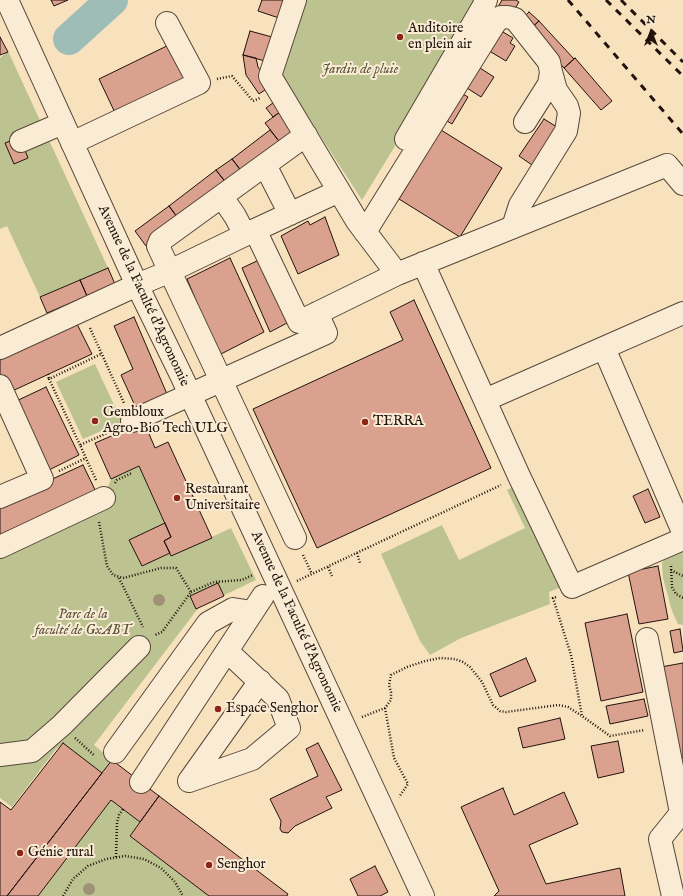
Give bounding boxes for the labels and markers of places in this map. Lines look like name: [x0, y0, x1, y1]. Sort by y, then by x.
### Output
place label: Auditoire en plein air: [408, 21, 472, 54]
marker: Auditoire en plein air: [395, 32, 405, 42]
place label: Gembloux Agro-Bio Tech ULG: [103, 405, 228, 438]
place label: TERRA: [373, 414, 424, 430]
marker: Gembloux Agro-Bio Tech ULG: [90, 416, 100, 426]
marker: TERRA: [360, 417, 370, 427]
place label: Restaurant Universitaire: [185, 482, 260, 514]
marker: Restaurant Universitaire: [172, 493, 182, 503]
place label: Espace Senghor: [226, 701, 318, 717]
marker: Espace Senghor: [213, 704, 223, 714]
place label: Génie rural: [28, 845, 94, 861]
marker: Génie rural: [15, 848, 25, 858]
place label: Senghor: [217, 857, 266, 873]
marker: Senghor: [204, 860, 214, 870]

